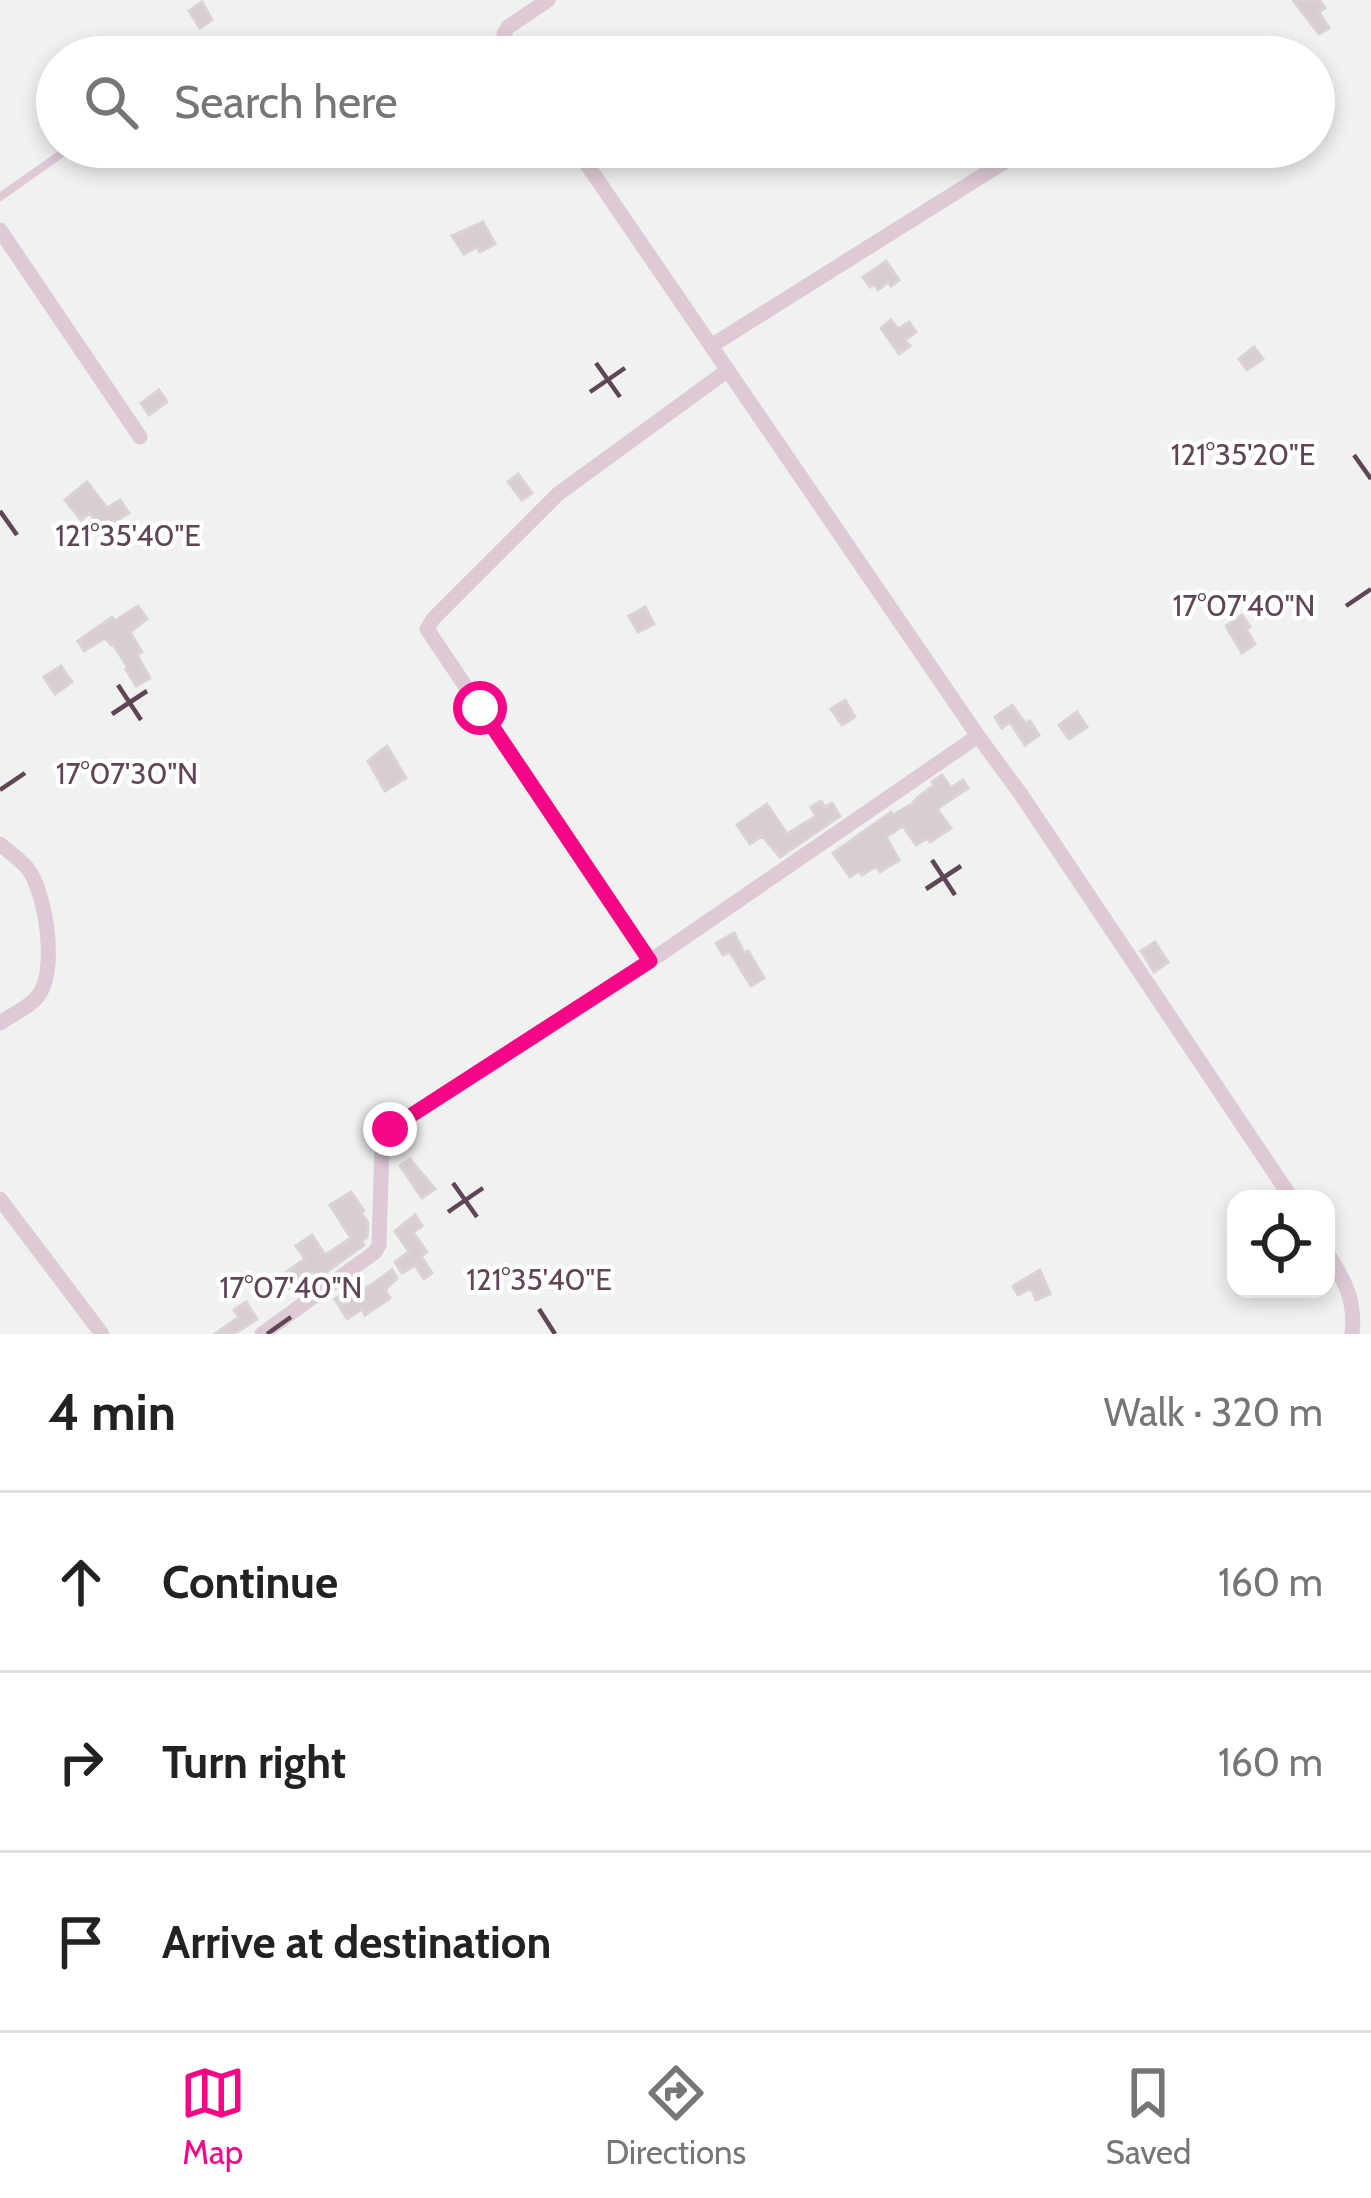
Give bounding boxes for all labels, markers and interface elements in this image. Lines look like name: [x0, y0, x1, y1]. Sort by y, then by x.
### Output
search box: [36, 36, 1335, 168]
icon: search: [78, 69, 144, 135]
text: Search here: [174, 75, 398, 129]
text: 121°35'20"E: [1171, 436, 1315, 473]
text: 121°35'40"E: [55, 517, 201, 554]
text: 17°07'40"N: [1173, 587, 1315, 624]
route start: [453, 681, 507, 735]
text: 17°07'30"N: [56, 755, 198, 792]
route end: [363, 1102, 417, 1156]
map controls: [1227, 1190, 1335, 1298]
button: locate: [1227, 1190, 1335, 1298]
text: 121°35'40"E: [466, 1261, 612, 1298]
text: 17°07'40"N: [220, 1269, 362, 1306]
text: 4 min: [48, 1381, 176, 1443]
text: Walk · 320 m: [1104, 1388, 1323, 1436]
icon: ahead: [48, 1549, 114, 1615]
text: Continue: [162, 1555, 338, 1609]
text: 160 m: [1218, 1558, 1323, 1606]
icon: right: [48, 1729, 114, 1795]
text: Turn right: [162, 1735, 346, 1789]
text: 160 m: [1218, 1738, 1323, 1786]
icon: arrive: [48, 1909, 114, 1975]
text: Arrive at destination: [162, 1915, 551, 1969]
tab: Map: [180, 2060, 246, 2172]
tab: Directions: [605, 2060, 746, 2172]
tab: Saved: [1106, 2060, 1191, 2172]

